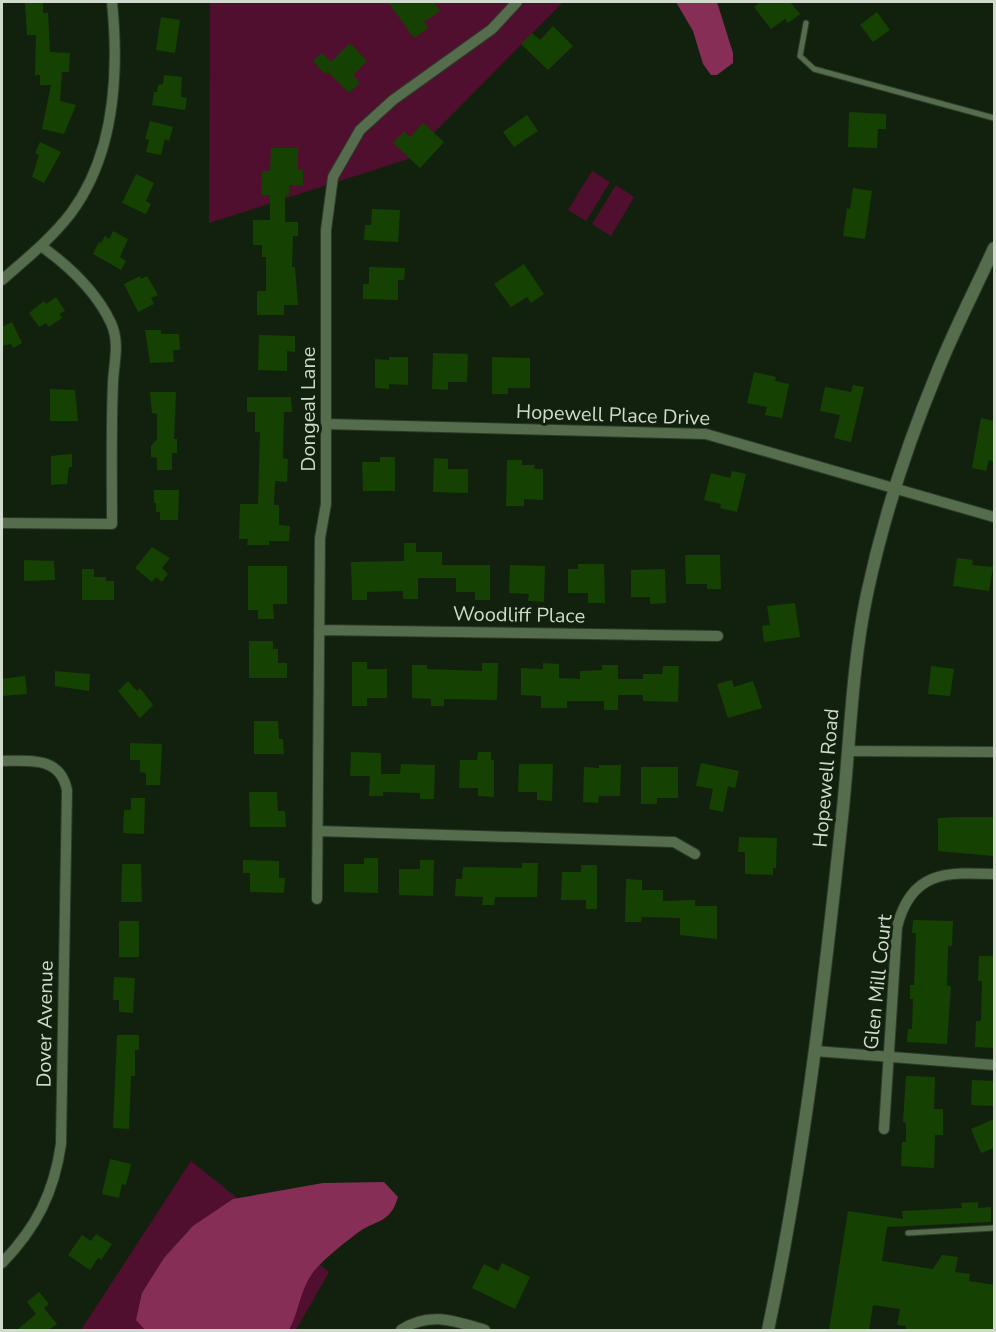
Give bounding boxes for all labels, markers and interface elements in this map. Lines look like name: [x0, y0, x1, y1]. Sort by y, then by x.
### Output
street label: Dongeal Lane: [295, 347, 322, 471]
street label: Hopewell Place Drive: [515, 398, 711, 432]
street label: Woodliff Place: [453, 600, 585, 630]
street label: Hopewell Road: [806, 707, 846, 849]
street label: Glen Mill Court: [857, 912, 899, 1051]
street label: Dover Avenue: [30, 960, 60, 1088]

